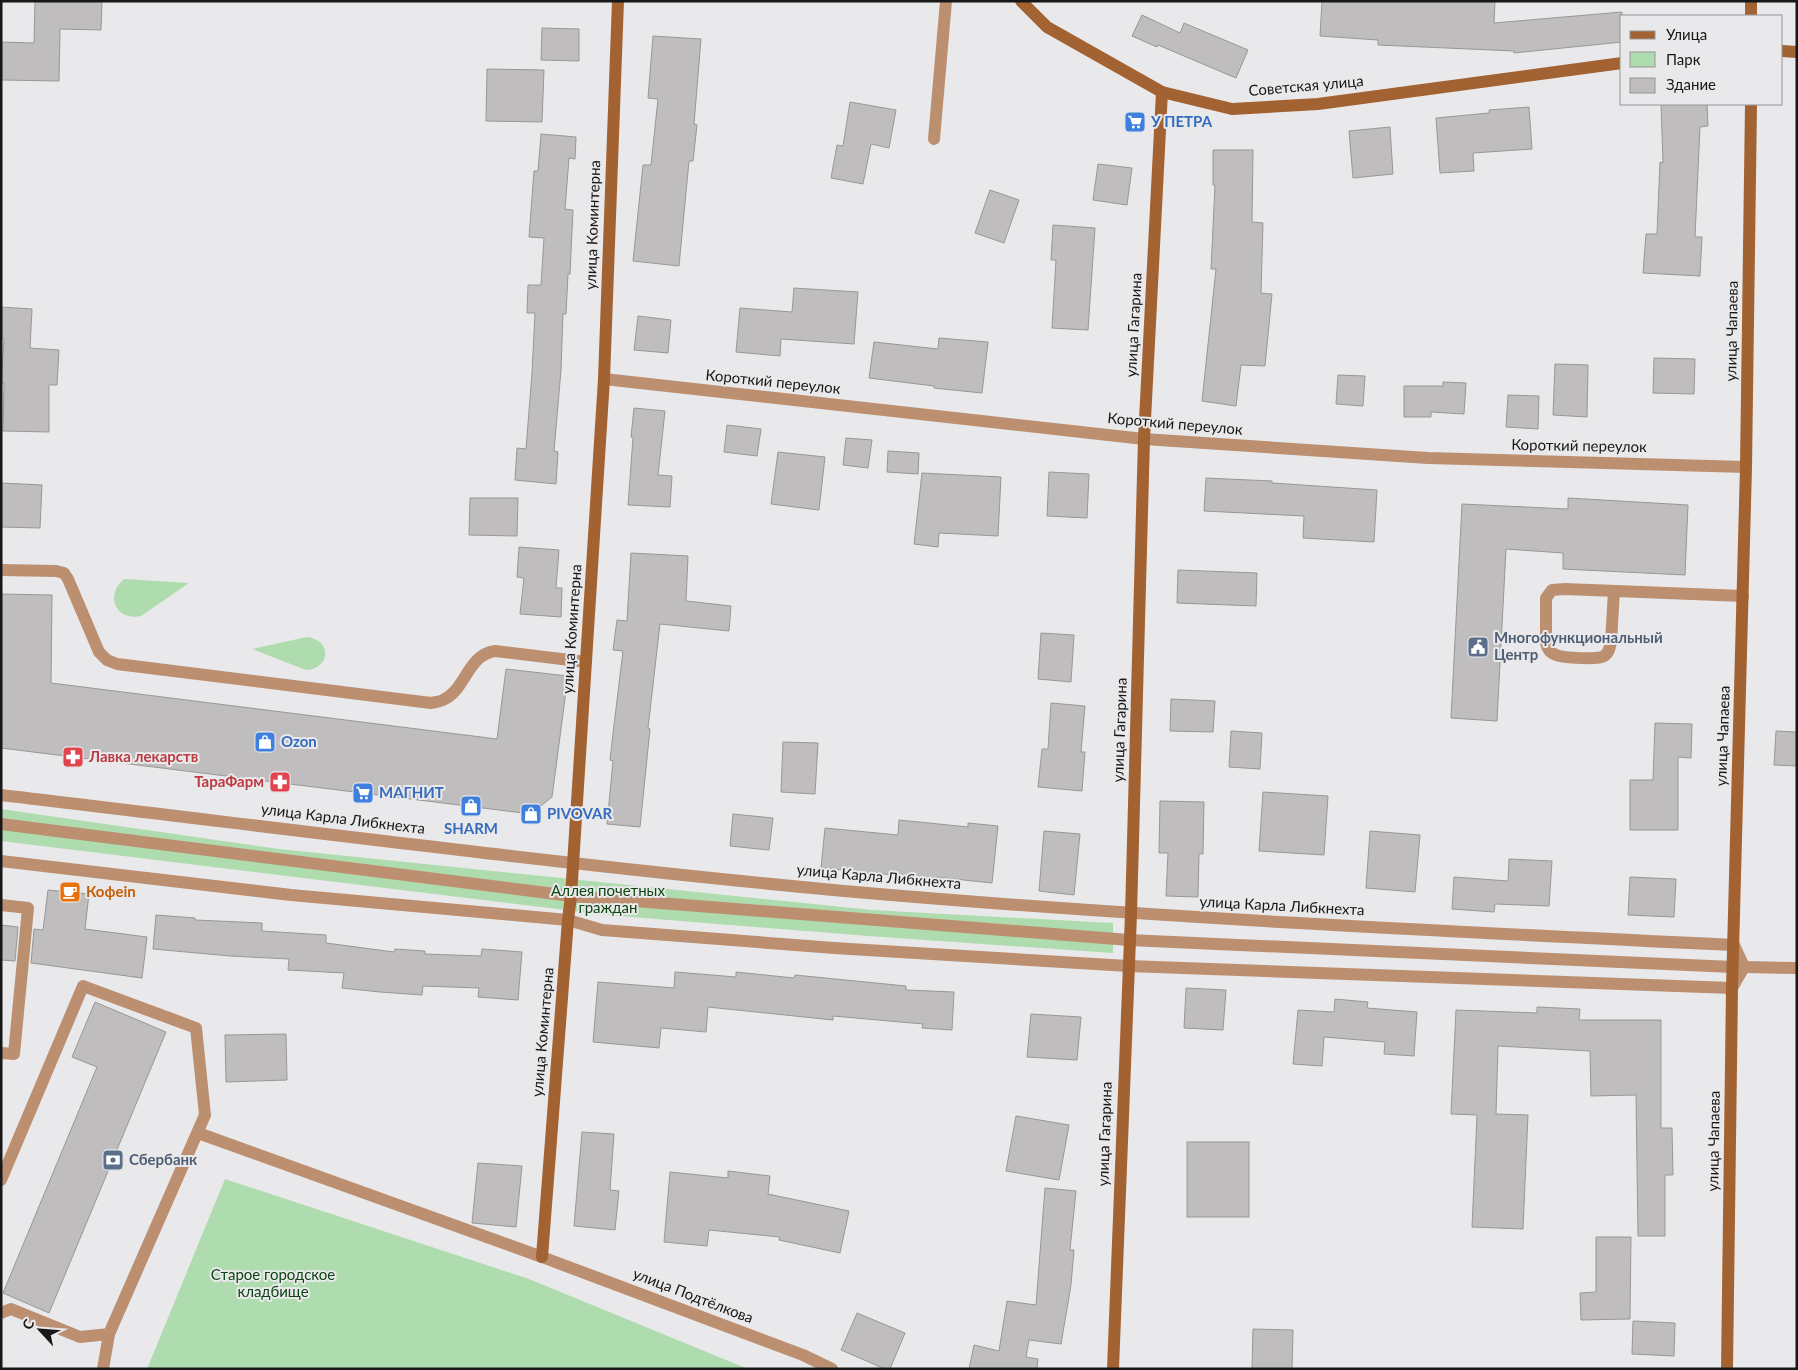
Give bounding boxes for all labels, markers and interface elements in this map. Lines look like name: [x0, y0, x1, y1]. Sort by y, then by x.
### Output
legend: [1620, 15, 1783, 105]
text: Улица: [1666, 25, 1707, 43]
text: Парк: [1666, 50, 1701, 68]
street label: Советская улица: [1248, 71, 1364, 99]
text: Здание: [1666, 75, 1716, 93]
supermarket icon: У ПЕТРА: [1123, 110, 1147, 134]
place label: У ПЕТРА: [1150, 112, 1213, 130]
street label: улица Коминтерна: [581, 160, 603, 290]
street label: улица Гагарина: [1121, 272, 1145, 378]
street label: улица Чапаева: [1721, 280, 1741, 381]
street label: Короткий переулок: [705, 365, 842, 397]
street label: Короткий переулок: [1107, 408, 1244, 438]
street label: Короткий переулок: [1511, 435, 1647, 455]
street label: улица Коминтерна: [557, 563, 585, 694]
place label: Многофункциональный Центр: [1494, 628, 1663, 663]
public building icon: Многофункциональный Центр: [1466, 635, 1490, 659]
street label: улица Гагарина: [1108, 677, 1130, 783]
street label: улица Чапаева: [1711, 685, 1733, 787]
shop icon: Ozon: [253, 730, 277, 754]
place label: Ozon: [281, 732, 317, 750]
pharmacy icon: Лавка лекарств: [61, 745, 85, 769]
place label: Лавка лекарств: [88, 747, 199, 765]
pharmacy icon: ТараФарм: [268, 770, 292, 794]
place label: ТараФарм: [194, 772, 264, 790]
supermarket icon: МАГНИТ: [351, 781, 375, 805]
place label: МАГНИТ: [379, 783, 444, 801]
shop icon: SHARM: [459, 794, 483, 818]
street label: улица Карла Либкнехта: [260, 799, 426, 837]
shop icon: PIVOVAR: [519, 802, 543, 826]
place label: PIVOVAR: [547, 804, 613, 822]
place label: SHARM: [444, 819, 498, 837]
street label: улица Карла Либкнехта: [796, 860, 962, 892]
cafe icon: Кофеin: [58, 880, 82, 904]
park label: Аллея почетных граждан: [551, 881, 665, 916]
place label: Кофеin: [86, 882, 136, 900]
street label: улица Карла Либкнехта: [1199, 892, 1365, 918]
street label: улица Коминтерна: [527, 966, 557, 1097]
street label: улица Гагарина: [1093, 1081, 1115, 1187]
street label: улица Чапаева: [1703, 1090, 1723, 1191]
bank icon: Сбербанк: [101, 1148, 125, 1172]
place label: Сбербанк: [129, 1150, 198, 1168]
street label: улица Подтёлкова: [631, 1264, 756, 1326]
park label: Старое городское кладбище: [211, 1265, 335, 1300]
north arrow: [15, 1305, 65, 1355]
text: С: [18, 1316, 38, 1332]

